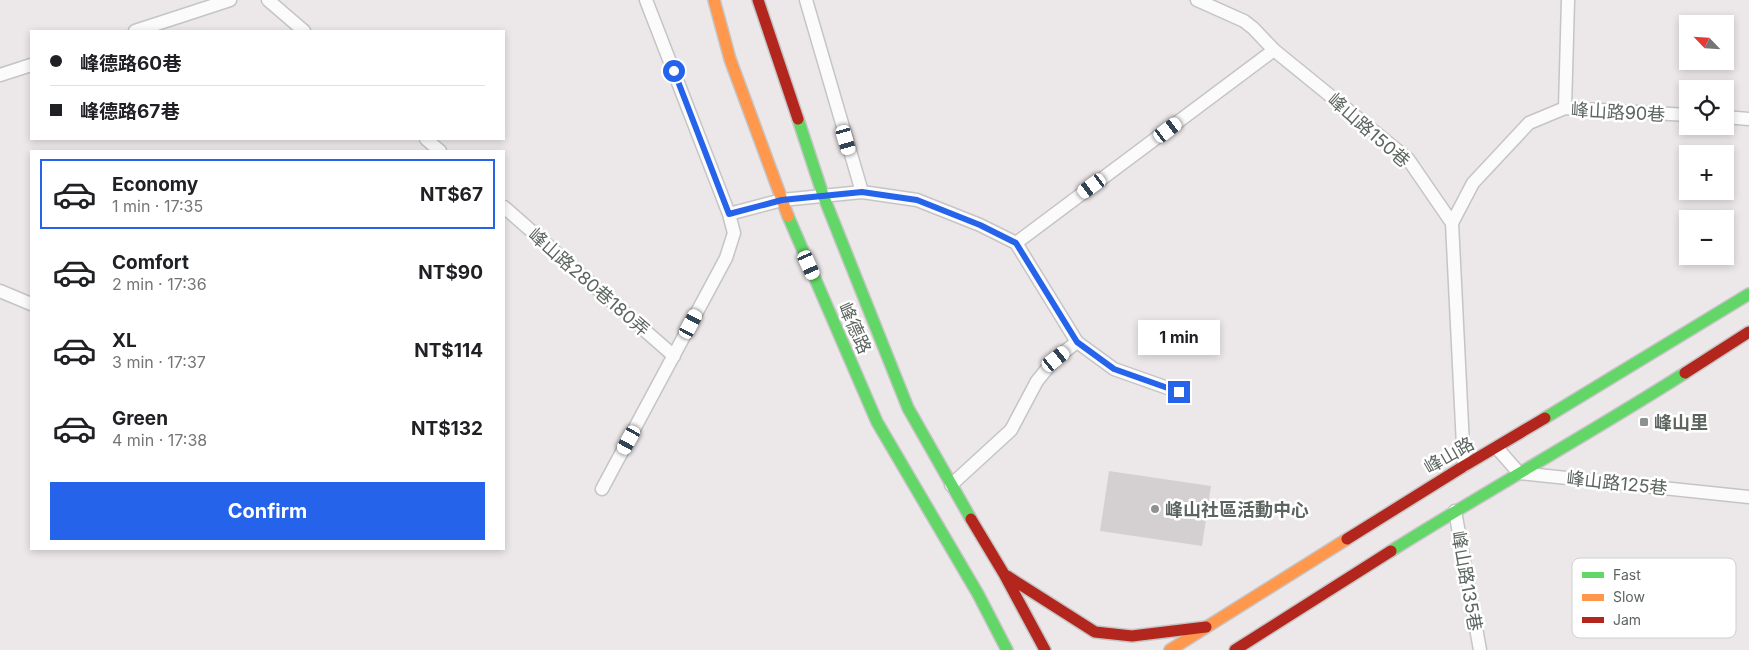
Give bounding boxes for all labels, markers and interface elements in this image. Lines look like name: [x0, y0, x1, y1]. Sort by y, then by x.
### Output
north arrow: [1679, 15, 1734, 70]
map controls: [1679, 15, 1734, 265]
text: 峰德路60巷: [80, 52, 181, 75]
route start: [663, 60, 685, 82]
button: locate: [1679, 80, 1734, 135]
street label: 峰山路150巷: [1324, 89, 1414, 171]
street label: 峰山路90巷: [1570, 99, 1666, 125]
text: 峰德路67巷: [80, 100, 179, 123]
car: [1151, 115, 1184, 145]
car: [834, 124, 857, 156]
button: +: [1679, 145, 1734, 200]
car: [1075, 171, 1108, 201]
icon: car: [52, 172, 97, 217]
text: Economy: [112, 173, 198, 196]
text: NT$67: [420, 183, 483, 206]
text: 1 min · 17:35: [112, 196, 203, 216]
button: −: [1679, 210, 1734, 265]
street label: 峰山路280巷180弄: [524, 224, 654, 340]
car: [796, 248, 821, 282]
icon: car: [52, 250, 97, 295]
text: Comfort: [112, 251, 189, 274]
text: NT$90: [418, 261, 483, 284]
text: 2 min · 17:36: [112, 274, 207, 294]
street label: 峰德路: [834, 299, 876, 357]
car: [677, 307, 704, 341]
callout: 1 min: [1138, 320, 1220, 354]
text: 1 min: [1159, 327, 1199, 347]
icon: car: [52, 328, 97, 373]
text: XL: [112, 329, 137, 352]
text: NT$114: [414, 339, 483, 362]
car: [1039, 344, 1072, 374]
text: 3 min · 17:37: [112, 352, 206, 372]
route end: [1168, 381, 1190, 403]
icon: car: [52, 406, 97, 451]
text: Green: [112, 407, 168, 430]
place label: 峰山里: [1654, 412, 1708, 433]
marker: 峰山里: [1638, 416, 1650, 428]
text: NT$132: [411, 417, 483, 440]
car: [615, 423, 642, 457]
text: 4 min · 17:38: [112, 430, 207, 450]
street label: 峰山路: [1420, 432, 1478, 478]
street label: 峰山路125巷: [1566, 467, 1668, 499]
button: Confirm: [50, 482, 485, 540]
place label: 峰山社區活動中心: [1165, 499, 1309, 520]
marker: 峰山社區活動中心: [1149, 503, 1161, 515]
street label: 峰山路135巷: [1448, 529, 1486, 633]
legend: [1572, 558, 1736, 638]
text: Fast: [1613, 566, 1641, 583]
text: Slow: [1613, 588, 1645, 605]
text: Jam: [1613, 611, 1641, 628]

